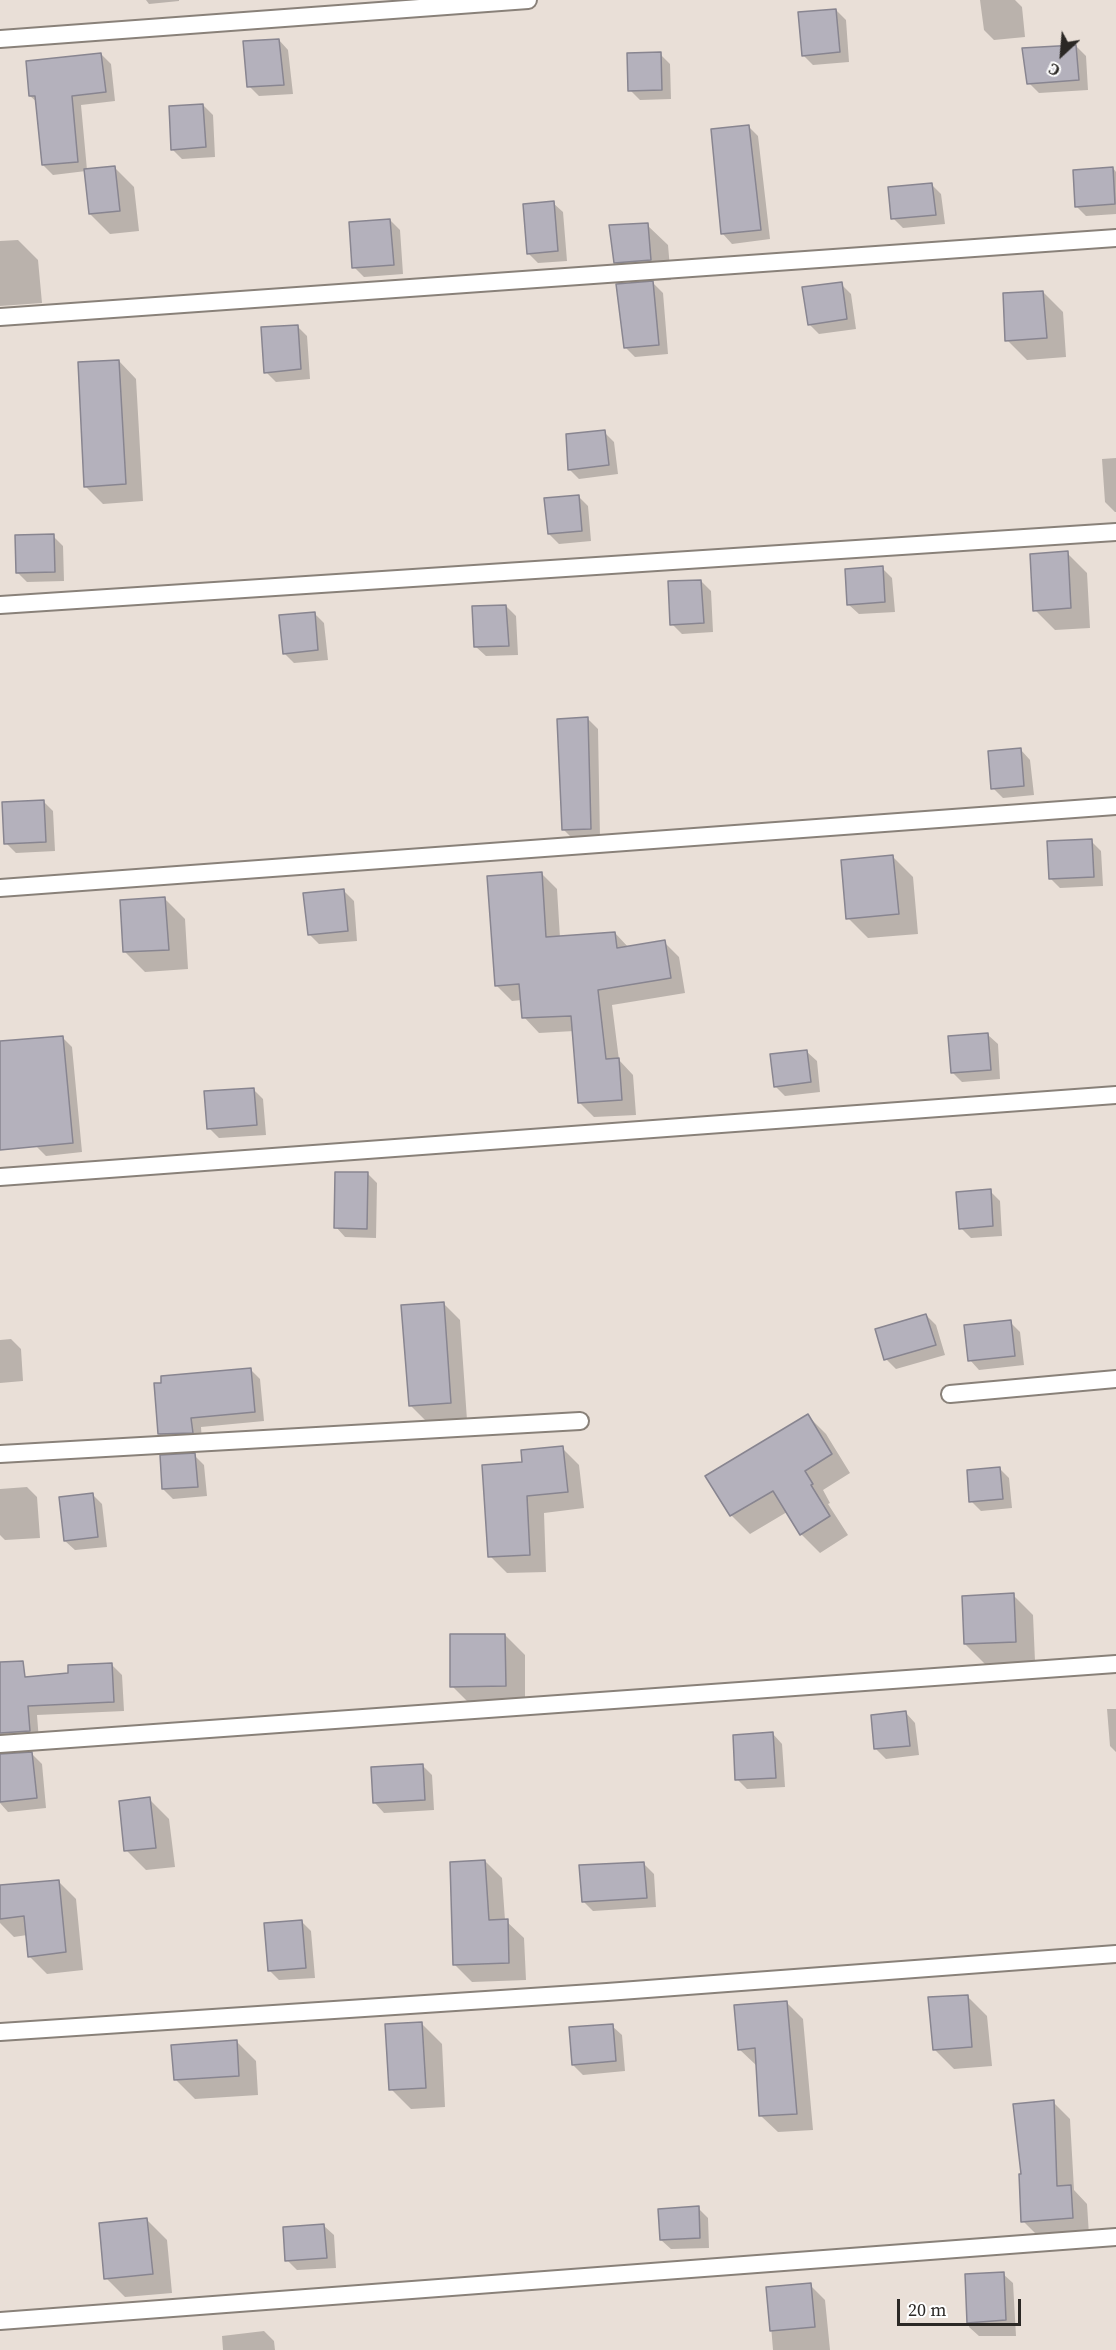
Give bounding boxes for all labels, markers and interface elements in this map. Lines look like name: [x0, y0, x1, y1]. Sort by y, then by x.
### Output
north arrow: [1032, 24, 1092, 84]
text: С: [1045, 58, 1063, 82]
scale bar: [900, 2287, 1024, 2325]
text: 20 m: [908, 2297, 946, 2322]

